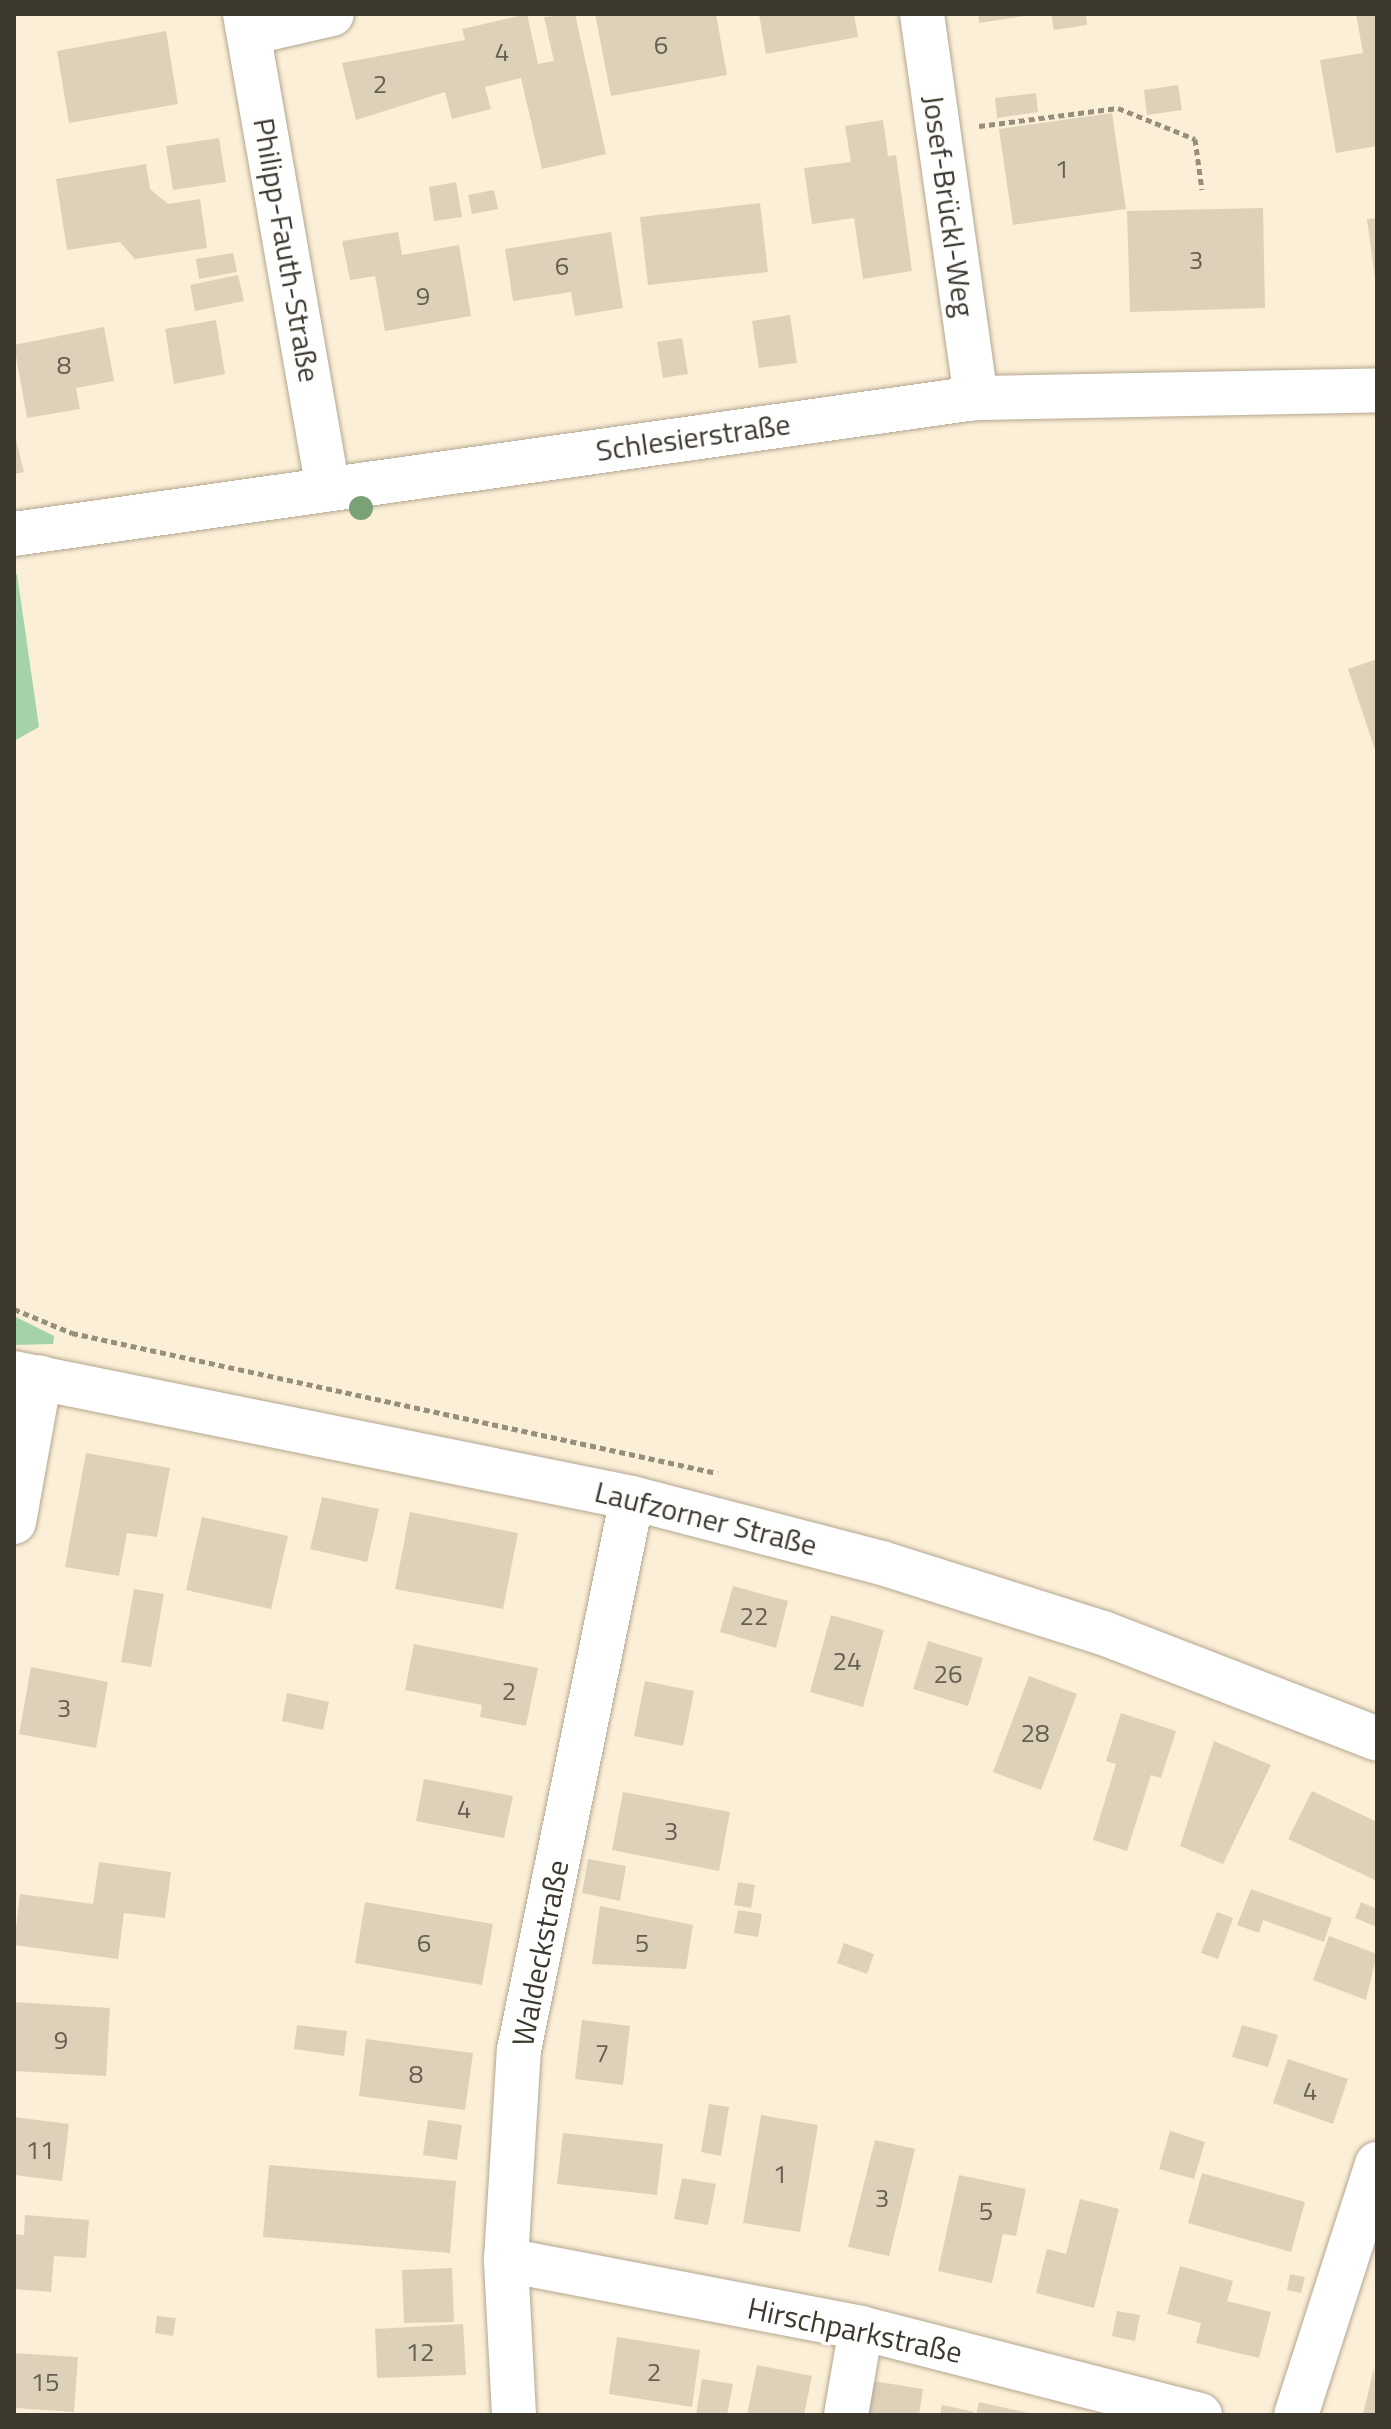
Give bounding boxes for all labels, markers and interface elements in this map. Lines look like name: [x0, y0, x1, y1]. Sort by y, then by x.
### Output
house number: 6: [654, 29, 668, 61]
house number: 4: [495, 36, 509, 68]
house number: 2: [373, 68, 387, 100]
street label: Josef-Brückl-Weg: [916, 93, 982, 319]
street label: Philipp-Fauth-Straße: [246, 115, 328, 385]
house number: 1: [1055, 153, 1069, 185]
house number: 3: [1189, 244, 1203, 276]
house number: 6: [555, 250, 569, 282]
house number: 9: [416, 280, 430, 312]
house number: 8: [57, 349, 71, 381]
street label: Schlesierstraße: [594, 406, 792, 468]
street label: Laufzorner Straße: [591, 1473, 821, 1563]
house number: 22: [739, 1600, 769, 1632]
house number: 24: [832, 1645, 862, 1677]
house number: 26: [933, 1658, 963, 1690]
house number: 2: [502, 1675, 516, 1707]
house number: 3: [57, 1692, 71, 1724]
house number: 28: [1020, 1717, 1050, 1749]
house number: 4: [457, 1793, 471, 1825]
house number: 3: [664, 1815, 678, 1847]
street label: Waldeckstraße: [504, 1857, 576, 2049]
house number: 6: [417, 1927, 431, 1959]
house number: 5: [635, 1927, 649, 1959]
house number: 9: [54, 2024, 68, 2056]
house number: 7: [595, 2037, 609, 2069]
house number: 8: [409, 2058, 423, 2090]
house number: 4: [1303, 2075, 1317, 2107]
house number: 11: [25, 2134, 55, 2166]
house number: 1: [773, 2158, 787, 2190]
house number: 3: [875, 2182, 889, 2214]
house number: 5: [979, 2195, 993, 2227]
street label: Hirschparkstraße: [745, 2290, 965, 2370]
house number: 12: [405, 2336, 435, 2368]
house number: 2: [647, 2356, 661, 2388]
house number: 15: [30, 2366, 60, 2398]

